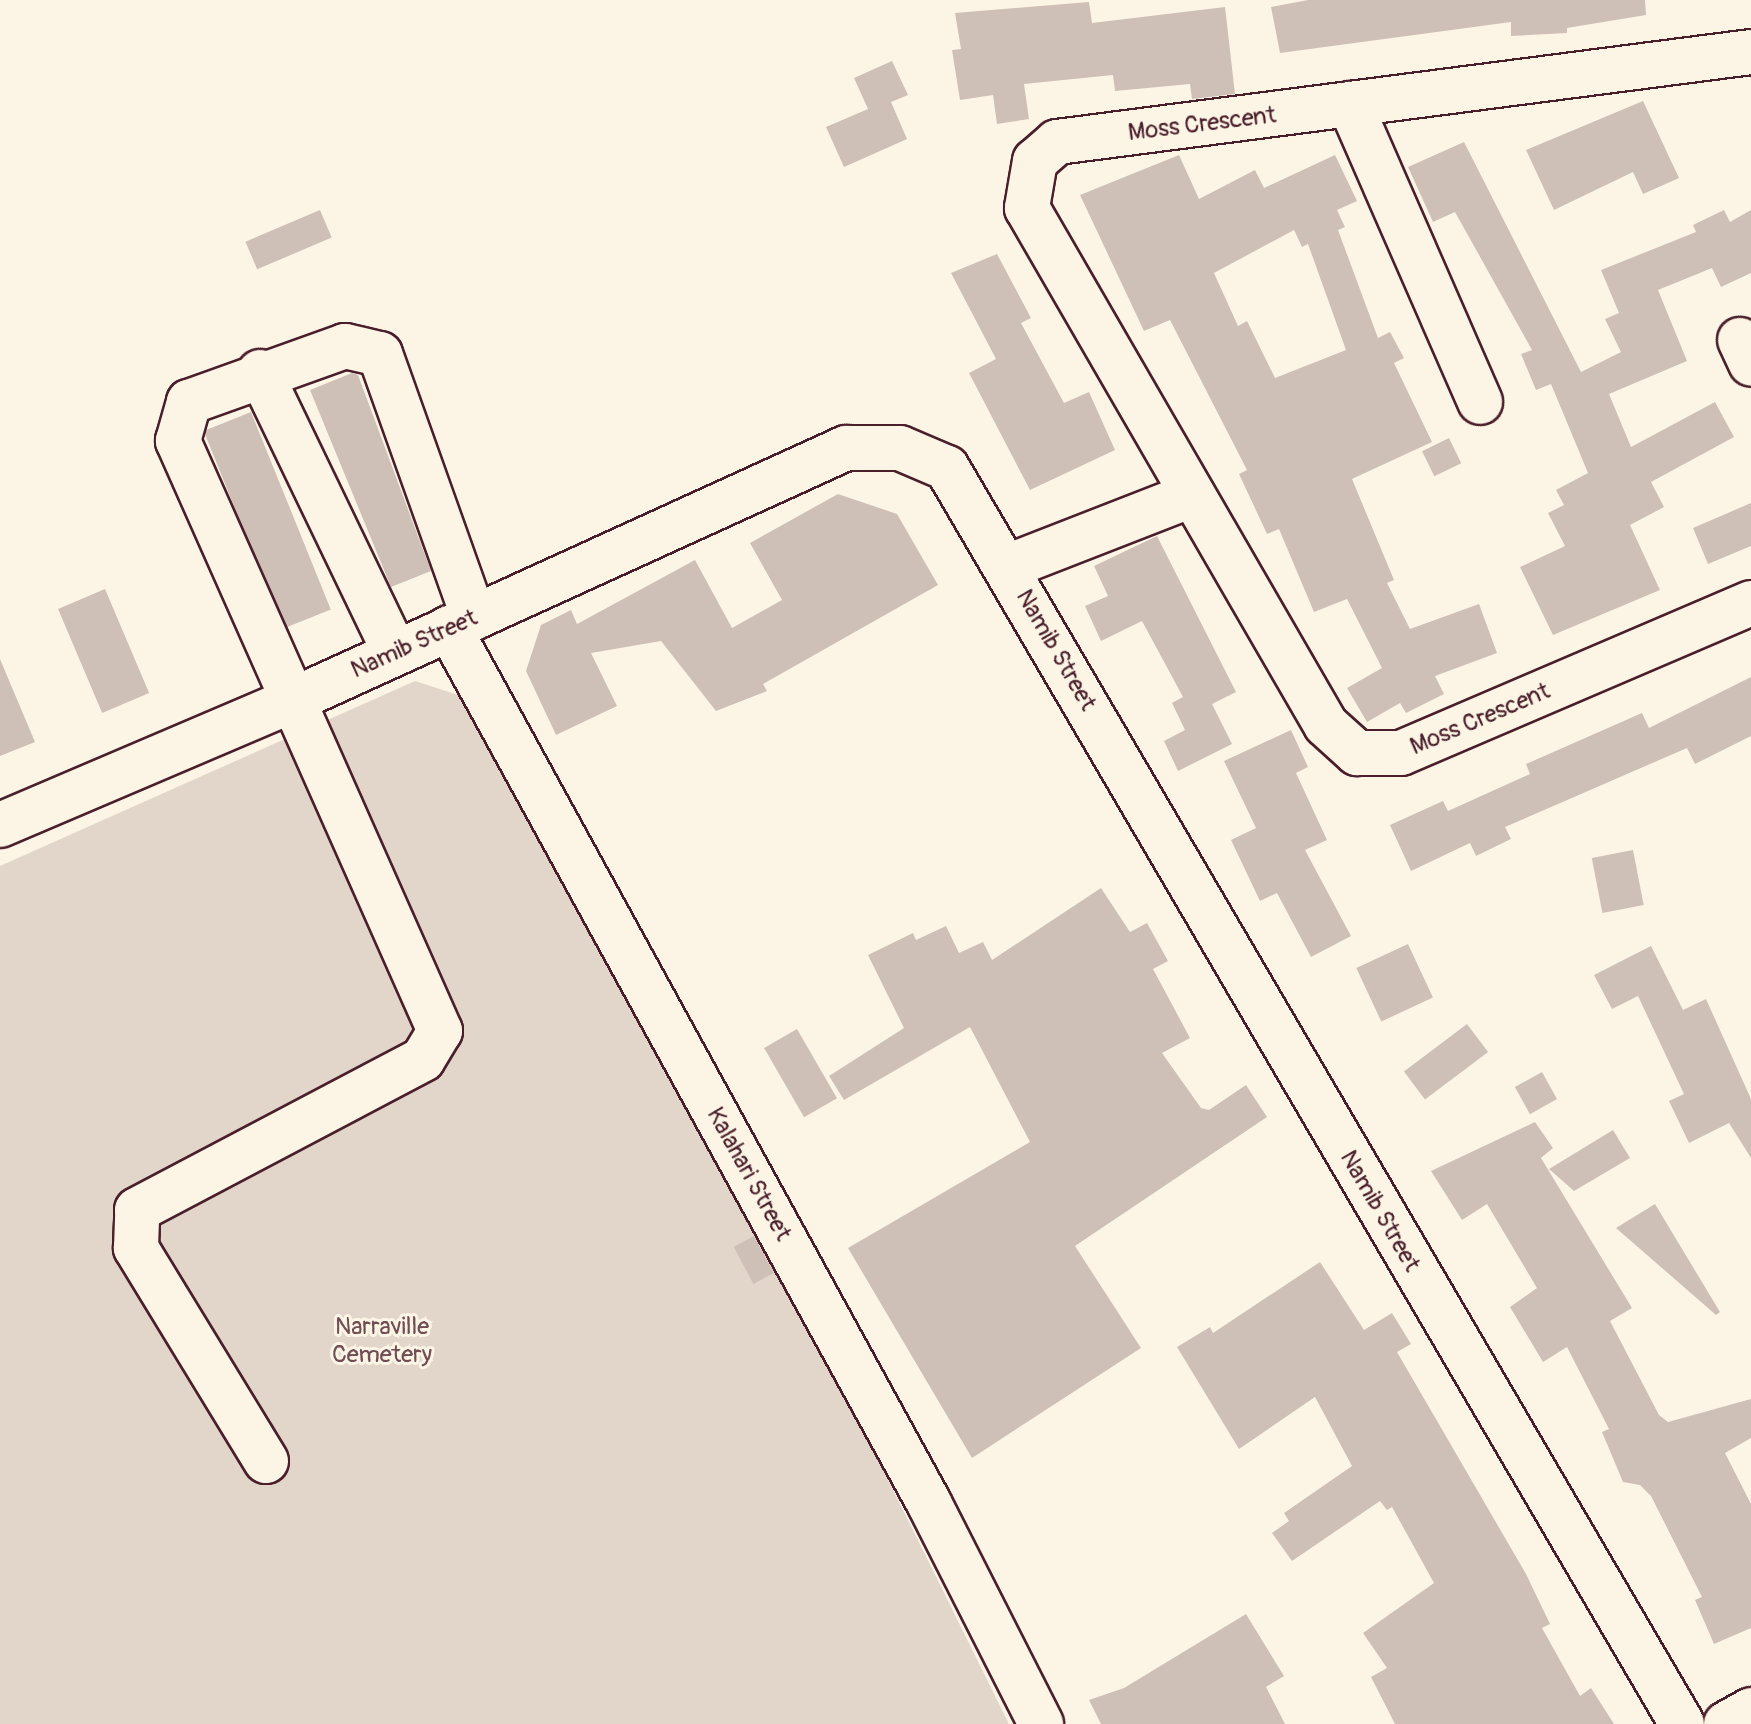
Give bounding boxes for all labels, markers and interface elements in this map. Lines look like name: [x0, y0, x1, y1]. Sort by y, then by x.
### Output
street label: Moss Crescent: [1126, 101, 1278, 147]
street label: Namib Street: [1010, 584, 1102, 716]
street label: Namib Street: [346, 603, 482, 685]
street label: Moss Crescent: [1406, 677, 1554, 761]
street label: Kalahari Street: [701, 1102, 797, 1246]
street label: Namib Street: [1334, 1145, 1426, 1277]
park label: Narraville Cemetery: [332, 1313, 432, 1369]

